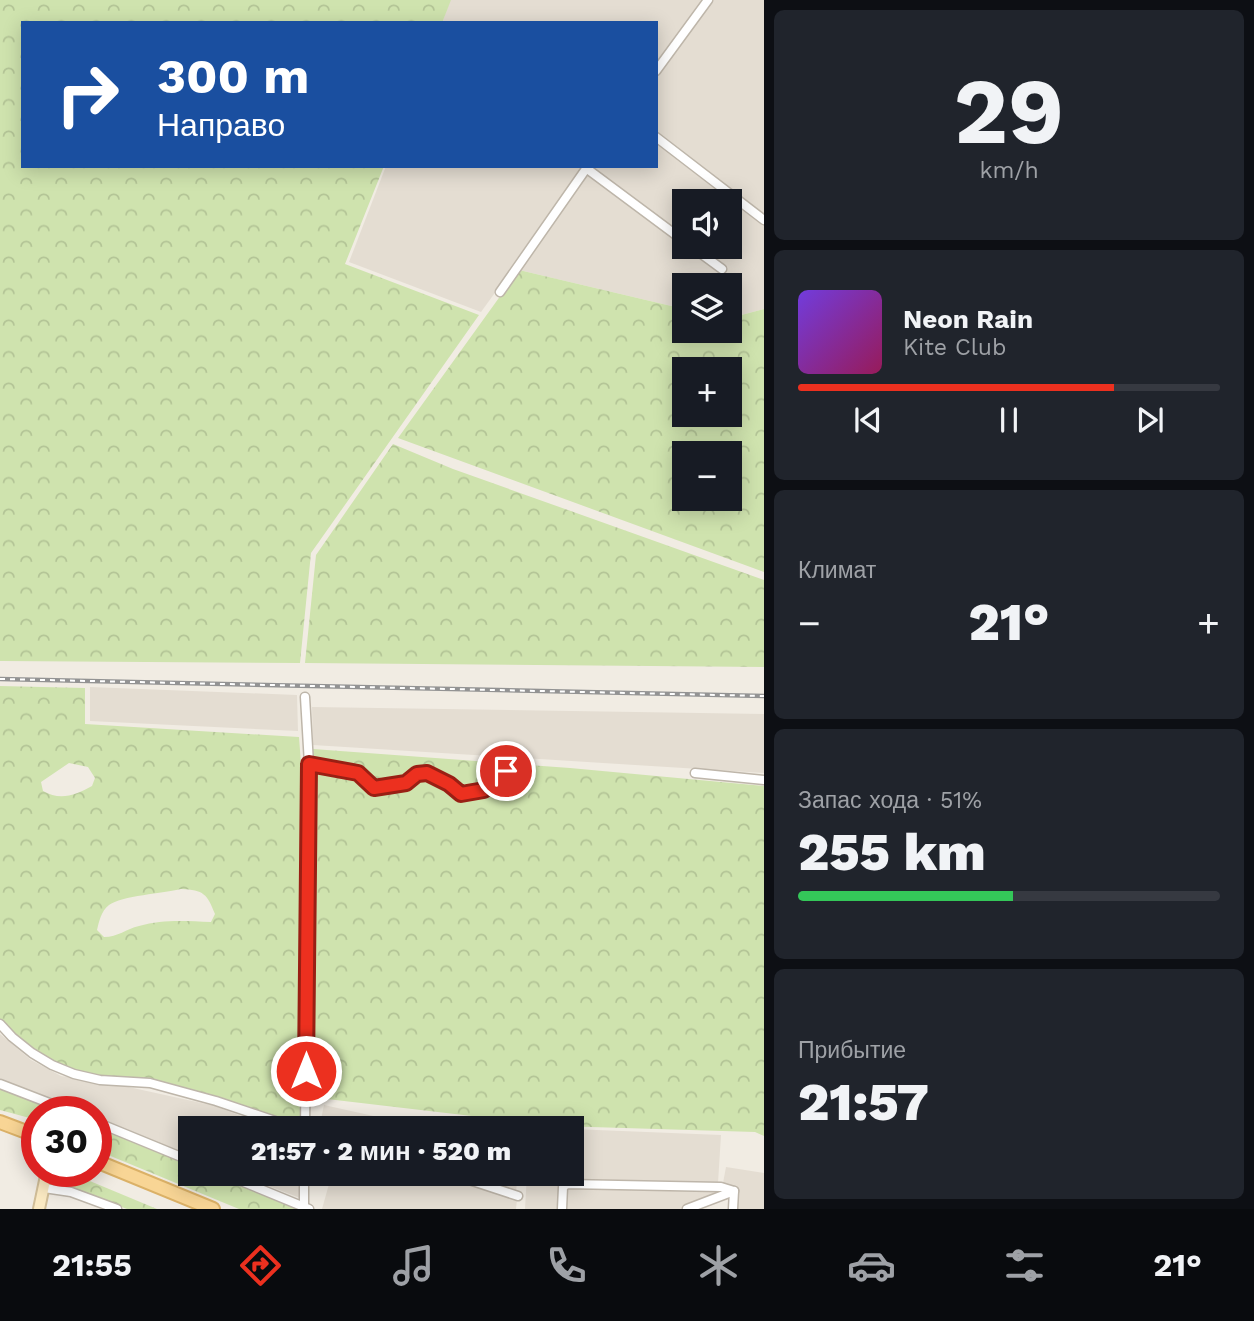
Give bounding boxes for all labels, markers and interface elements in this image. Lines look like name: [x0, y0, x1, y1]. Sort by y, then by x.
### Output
text: 300 m: [157, 47, 309, 105]
icon: right: [42, 49, 133, 140]
text: 29: [954, 58, 1064, 165]
text: Направо: [157, 106, 285, 144]
text: km/h: [979, 157, 1039, 184]
map controls: [672, 189, 742, 511]
button: sound: [672, 189, 742, 259]
button: layers: [672, 273, 742, 343]
text: Neon Rain: [903, 304, 1033, 334]
text: Kite Club: [903, 334, 1006, 361]
button: +: [672, 357, 742, 427]
icon: previous: [849, 401, 887, 439]
icon: pause: [990, 401, 1028, 439]
icon: next: [1131, 401, 1169, 439]
button: −: [672, 441, 742, 511]
text: Климат: [798, 557, 876, 584]
text: 21°: [969, 592, 1049, 653]
text: −: [798, 601, 821, 645]
text: +: [1197, 601, 1220, 645]
pin: [476, 741, 536, 801]
icon: arrive: [487, 752, 525, 790]
text: Запас хода · 51%: [798, 787, 982, 814]
text: 255 km: [798, 822, 986, 883]
position arrow: [269, 1034, 343, 1108]
text: Прибытие: [798, 1037, 906, 1064]
text: 21:57: [798, 1072, 929, 1133]
speed limit sign: 30: [21, 1096, 112, 1187]
text: 21:57 · 2 мин · 520 m: [251, 1136, 511, 1166]
icon: directions: [236, 1241, 285, 1290]
icon: music: [389, 1241, 438, 1290]
icon: phone: [542, 1241, 591, 1290]
icon: climate: [694, 1241, 743, 1290]
icon: car: [847, 1241, 896, 1290]
icon: filters: [1000, 1241, 1049, 1290]
text: 21:55: [52, 1246, 132, 1284]
text: 21°: [1153, 1246, 1202, 1284]

